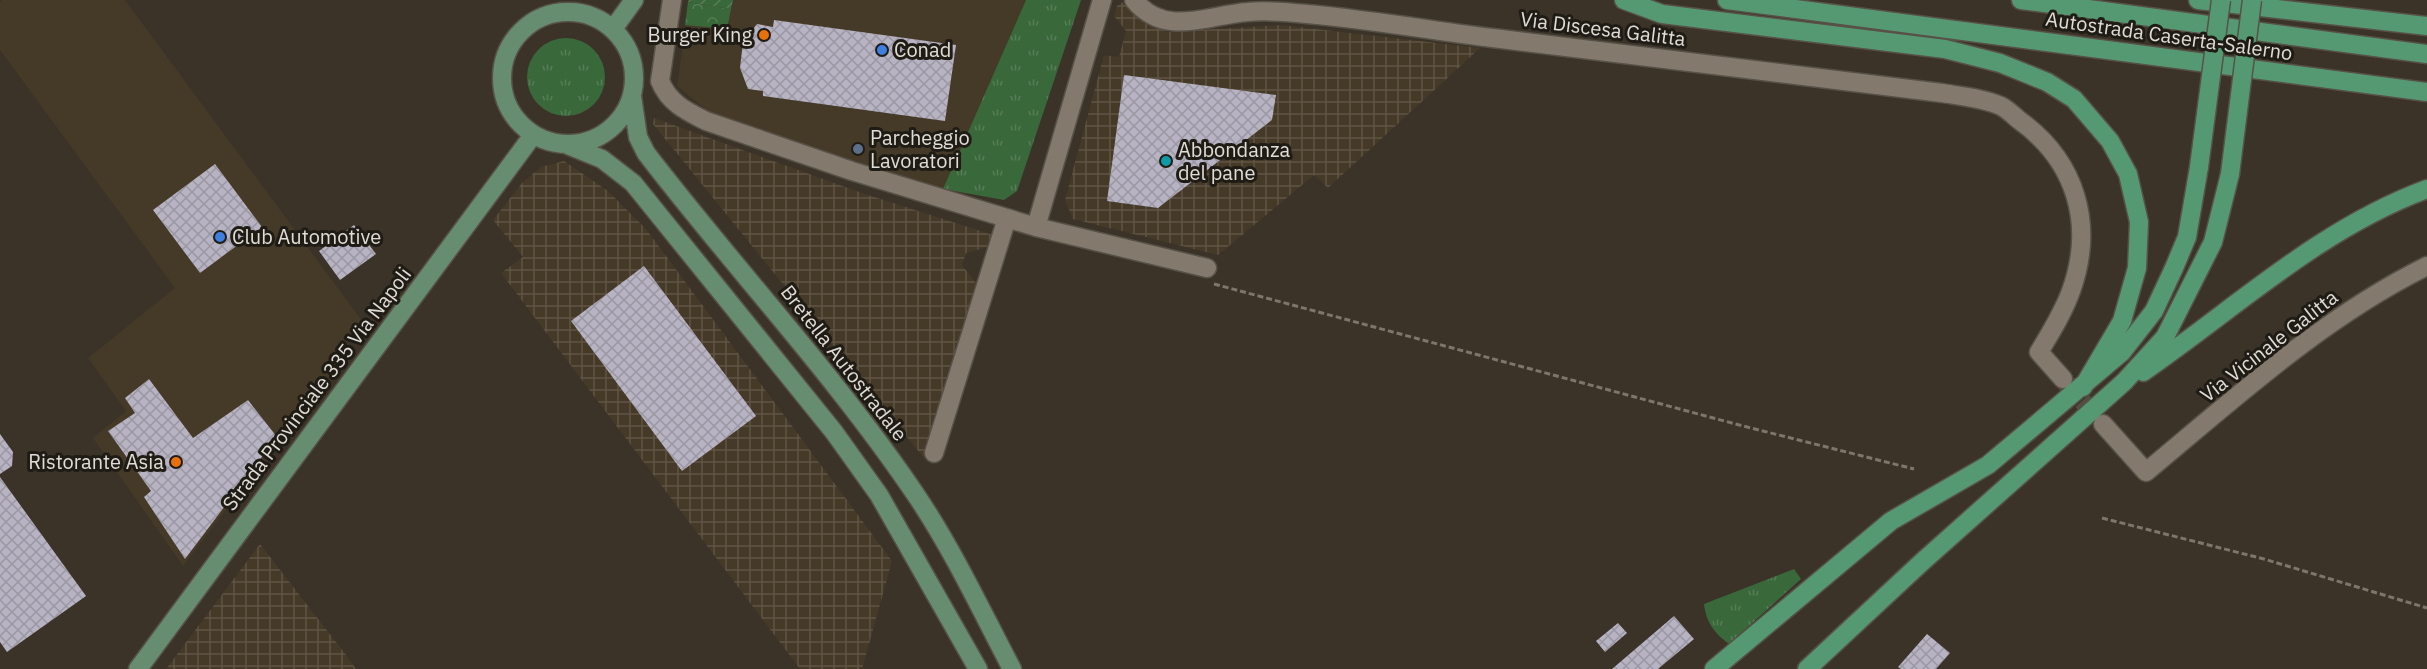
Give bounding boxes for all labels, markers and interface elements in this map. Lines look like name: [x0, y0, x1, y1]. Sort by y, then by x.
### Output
street label: Via Discesa Galitta: [1519, 5, 1688, 52]
street label: Autostrada Caserta-Salerno: [2044, 5, 2294, 66]
place label: Burger King: [648, 21, 752, 48]
marker: Burger King: [757, 28, 771, 42]
place label: Conad: [894, 36, 951, 63]
marker: Conad: [875, 43, 889, 57]
place label: Parcheggio Lavoratori: [870, 124, 970, 174]
place label: Abbondanza del pane: [1178, 136, 1290, 186]
marker: Parcheggio Lavoratori: [851, 142, 865, 156]
marker: Abbondanza del pane: [1159, 154, 1173, 168]
place label: Club Automotive: [232, 223, 381, 250]
marker: Club Automotive: [213, 230, 227, 244]
street label: Strada Provinciale 335 Via Napoli: [216, 261, 417, 516]
street label: Bretella Autostradale: [775, 279, 914, 446]
street label: Via Vicinale Galitta: [2194, 283, 2343, 408]
place label: Ristorante Asia: [28, 448, 164, 475]
marker: Ristorante Asia: [169, 455, 183, 469]

